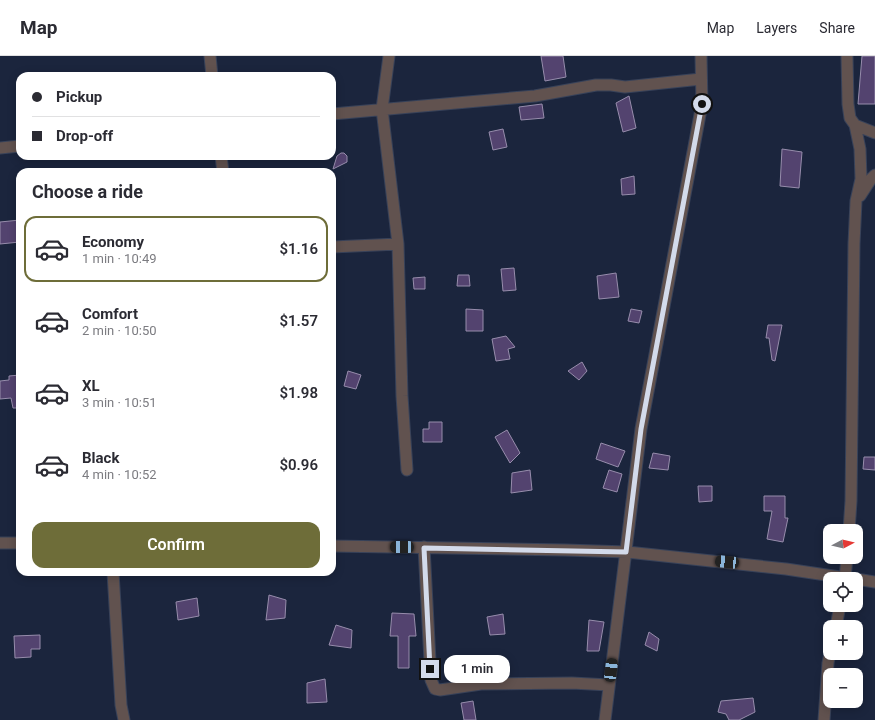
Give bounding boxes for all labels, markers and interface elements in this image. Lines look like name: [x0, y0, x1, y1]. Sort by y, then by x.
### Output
text: Map: [20, 16, 58, 39]
text: Map: [707, 20, 734, 36]
text: Layers: [756, 20, 797, 36]
text: Share: [819, 20, 855, 36]
text: Pickup: [56, 88, 102, 106]
route start: [693, 95, 711, 113]
text: Drop-off: [56, 127, 113, 145]
text: Choose a ride: [32, 181, 143, 202]
icon: car: [34, 231, 70, 267]
text: Economy: [82, 233, 144, 251]
text: $1.16: [279, 240, 318, 258]
text: 1 min · 10:49: [82, 251, 157, 266]
icon: car: [34, 303, 70, 339]
text: Comfort: [82, 305, 138, 323]
text: $1.57: [279, 312, 318, 330]
text: 2 min · 10:50: [82, 323, 157, 338]
icon: car: [34, 375, 70, 411]
text: XL: [82, 377, 100, 395]
text: $1.98: [279, 384, 318, 402]
text: 3 min · 10:51: [82, 395, 157, 410]
icon: car: [34, 447, 70, 483]
text: Black: [82, 449, 119, 467]
text: $0.96: [279, 456, 318, 474]
text: 4 min · 10:52: [82, 467, 157, 482]
button: Confirm: [32, 522, 320, 568]
north arrow: [823, 524, 863, 564]
map controls: [823, 524, 863, 708]
car: [390, 541, 414, 553]
car: [714, 555, 740, 569]
button: locate: [823, 572, 863, 612]
button: +: [823, 620, 863, 660]
callout: 1 min: [444, 655, 510, 683]
car: [604, 657, 618, 683]
route end: [421, 660, 439, 678]
text: 1 min: [461, 661, 493, 676]
button: −: [823, 668, 863, 708]

